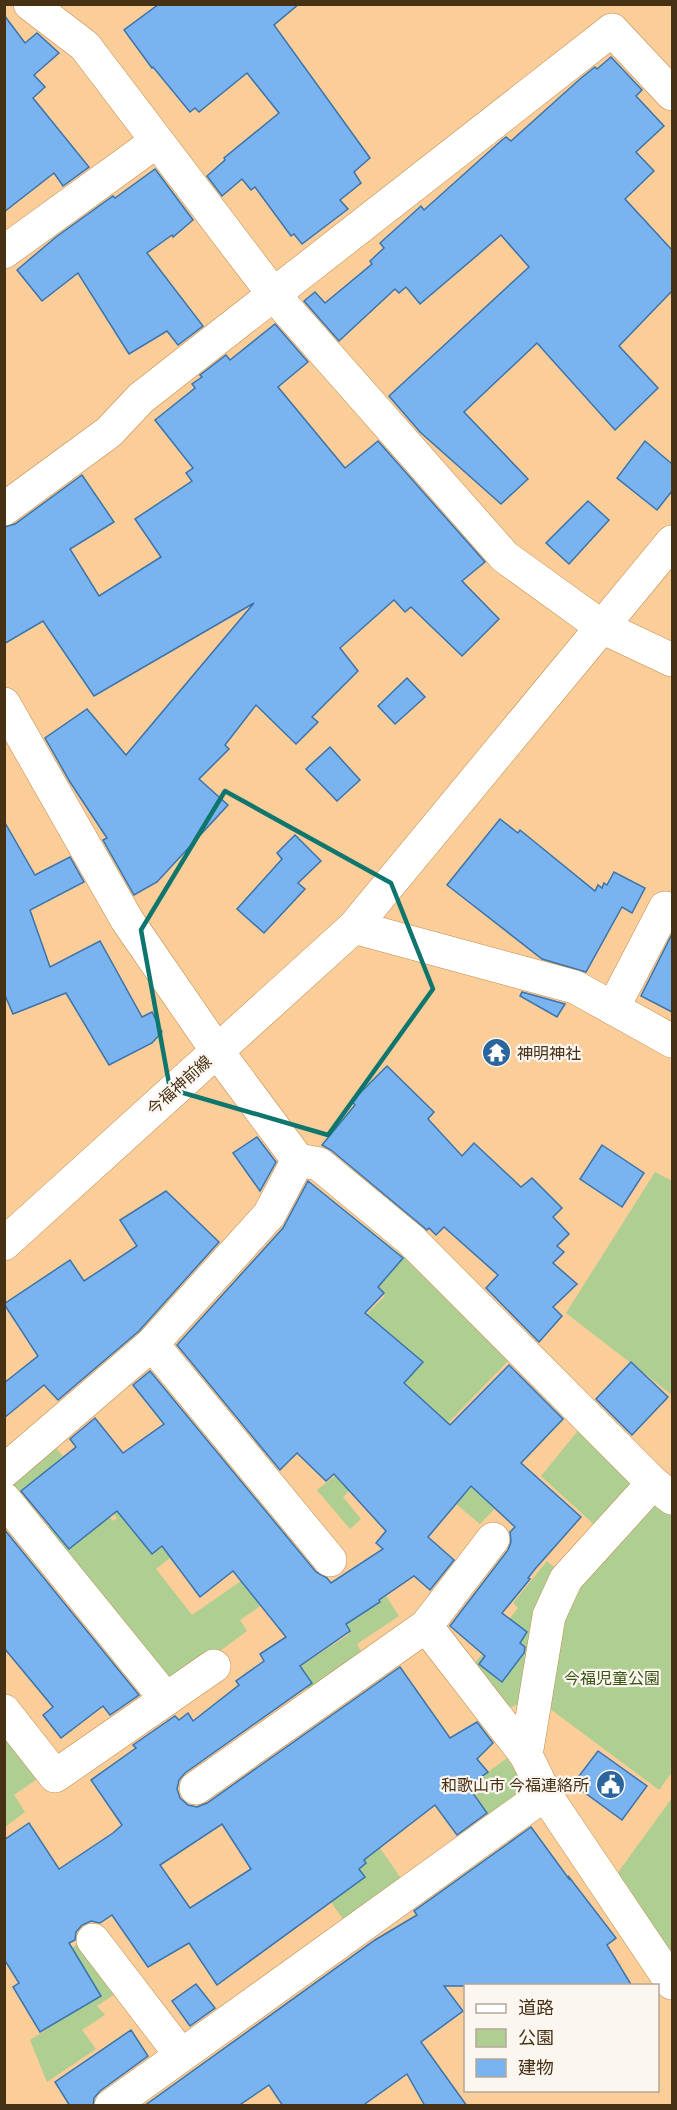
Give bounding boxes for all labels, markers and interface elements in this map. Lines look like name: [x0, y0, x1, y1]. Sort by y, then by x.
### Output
temple icon: 神明神社: [480, 1037, 512, 1069]
place label: 神明神社: [517, 1043, 581, 1062]
street label: 今福神前線: [143, 1051, 215, 1118]
park label: 今福児童公園: [564, 1668, 660, 1687]
public building icon: 和歌山市 今福連絡所: [594, 1769, 626, 1801]
place label: 和歌山市 今福連絡所: [441, 1775, 589, 1794]
legend: [464, 1984, 659, 2092]
text: 道路: [518, 1996, 554, 2018]
text: 公園: [518, 2026, 554, 2048]
text: 建物: [518, 2056, 554, 2078]

